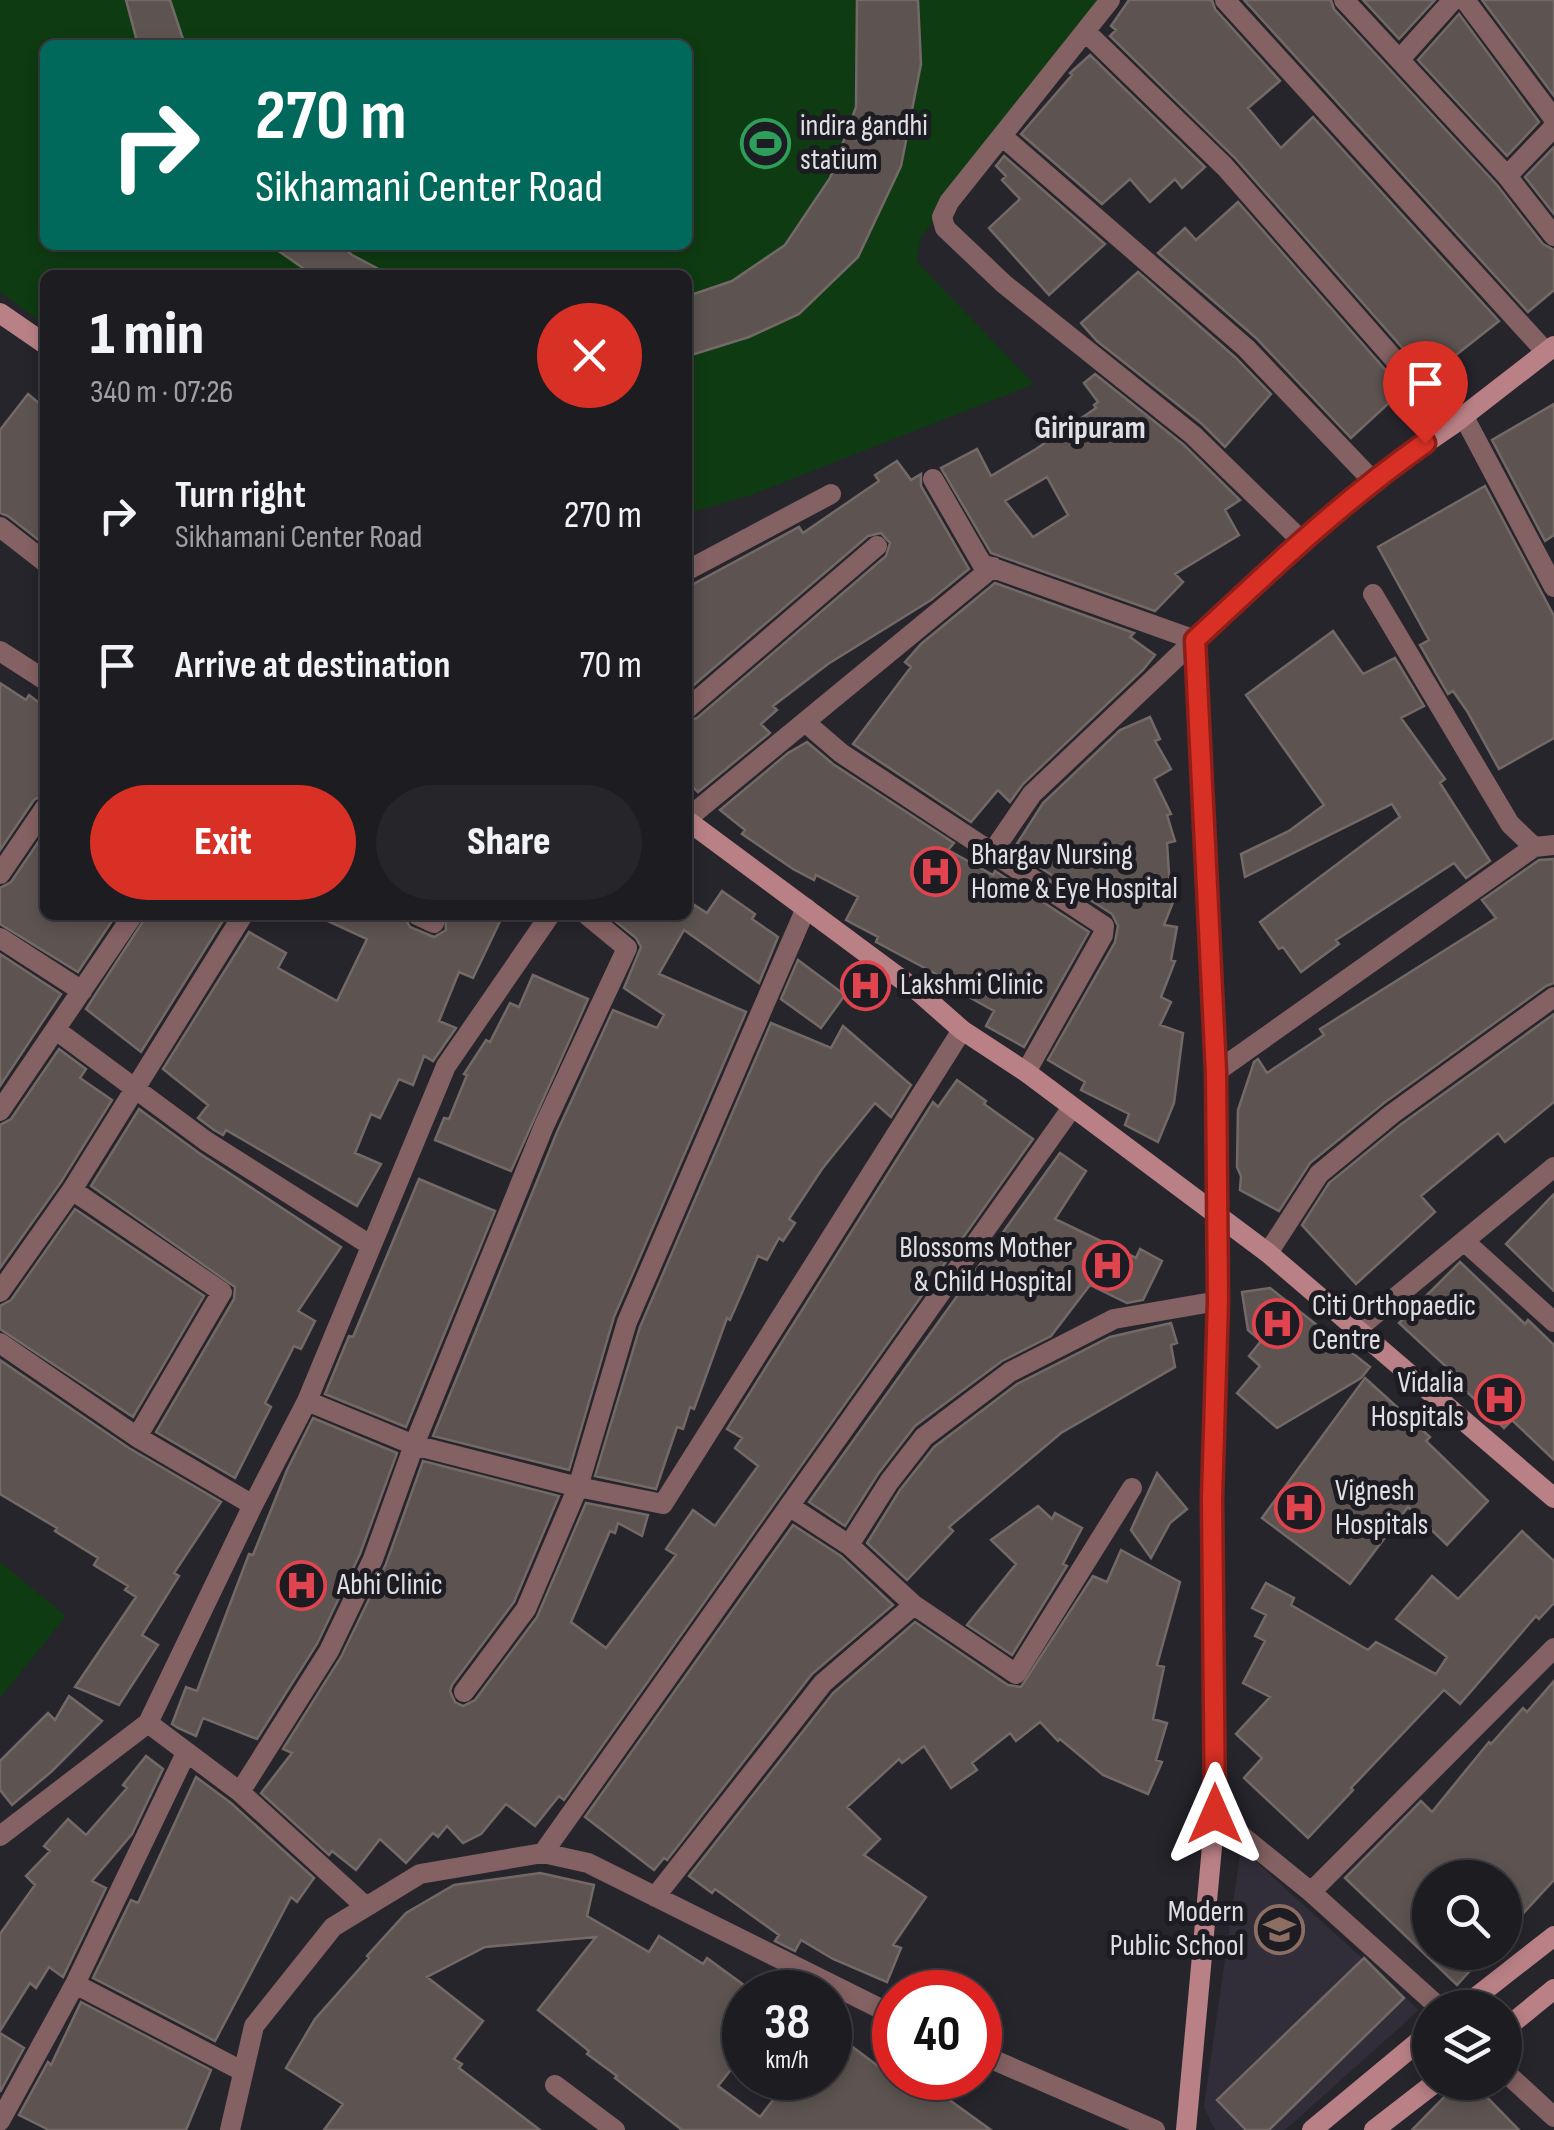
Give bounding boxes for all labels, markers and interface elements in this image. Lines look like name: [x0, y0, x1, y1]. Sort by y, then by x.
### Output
text: 270 m: [255, 75, 407, 159]
icon: right: [90, 80, 220, 210]
place label: indira gandhi statium: [800, 108, 928, 178]
sports icon: indira gandhi statium: [739, 117, 791, 169]
text: Sikhamani Center Road: [255, 160, 603, 215]
text: 1 min: [90, 299, 204, 371]
button: close: [537, 303, 642, 408]
pin: [1383, 341, 1468, 444]
icon: arrive: [1398, 356, 1453, 411]
text: 340 m · 07:26: [90, 373, 233, 412]
district label: Giripuram: [1034, 409, 1146, 448]
text: Turn right: [175, 473, 306, 518]
icon: right: [90, 488, 145, 543]
text: 270 m: [564, 493, 642, 538]
text: Sikhamani Center Road: [175, 518, 422, 557]
icon: arrive: [90, 638, 145, 693]
text: Arrive at destination: [175, 643, 450, 688]
text: 70 m: [580, 643, 642, 688]
button: Exit: [90, 785, 356, 900]
button: Share: [376, 785, 642, 900]
place label: Bhargav Nursing Home & Eye Hospital: [971, 837, 1178, 907]
hospital icon: Bhargav Nursing Home & Eye Hospital: [910, 846, 962, 898]
hospital icon: Lakshmi Clinic: [839, 959, 891, 1011]
place label: Lakshmi Clinic: [900, 967, 1044, 1003]
place label: Blossoms Mother & Child Hospital: [899, 1230, 1072, 1300]
hospital icon: Blossoms Mother & Child Hospital: [1081, 1239, 1133, 1291]
place label: Citi Orthopaedic Centre: [1312, 1288, 1476, 1358]
hospital icon: Citi Orthopaedic Centre: [1251, 1297, 1303, 1349]
place label: Vidalia Hospitals: [1371, 1365, 1464, 1435]
hospital icon: Vidalia Hospitals: [1473, 1374, 1525, 1426]
place label: Vignesh Hospitals: [1335, 1473, 1428, 1543]
hospital icon: Vignesh Hospitals: [1274, 1482, 1326, 1534]
hospital icon: Abhi Clinic: [276, 1559, 328, 1611]
place label: Abhi Clinic: [336, 1567, 443, 1603]
position arrow: [1163, 1762, 1267, 1866]
map controls: [1412, 1860, 1522, 2100]
button: search: [1412, 1860, 1522, 1970]
place label: Modern Public School: [1110, 1894, 1244, 1964]
school or university icon: Modern Public School: [1253, 1903, 1305, 1955]
speed limit sign: 40: [872, 1970, 1002, 2100]
button: layers: [1412, 1990, 1522, 2100]
text: 38: [764, 1993, 810, 2053]
text: km/h: [765, 2045, 809, 2076]

